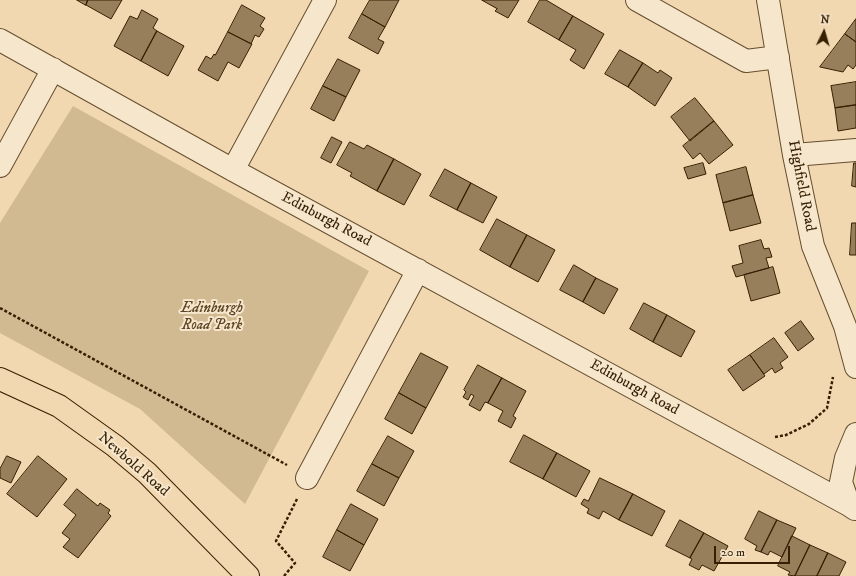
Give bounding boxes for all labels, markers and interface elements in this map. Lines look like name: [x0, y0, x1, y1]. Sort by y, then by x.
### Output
north arrow: [804, 12, 844, 52]
text: N: [820, 13, 830, 27]
street label: Highfield Road: [783, 139, 819, 233]
street label: Edinburgh Road: [278, 189, 374, 251]
park label: Edinburgh Road Park: [181, 300, 243, 335]
street label: Edinburgh Road: [586, 356, 682, 420]
street label: Newbold Road: [94, 429, 172, 501]
scale bar: [716, 538, 792, 564]
text: 20 m: [721, 545, 745, 560]

